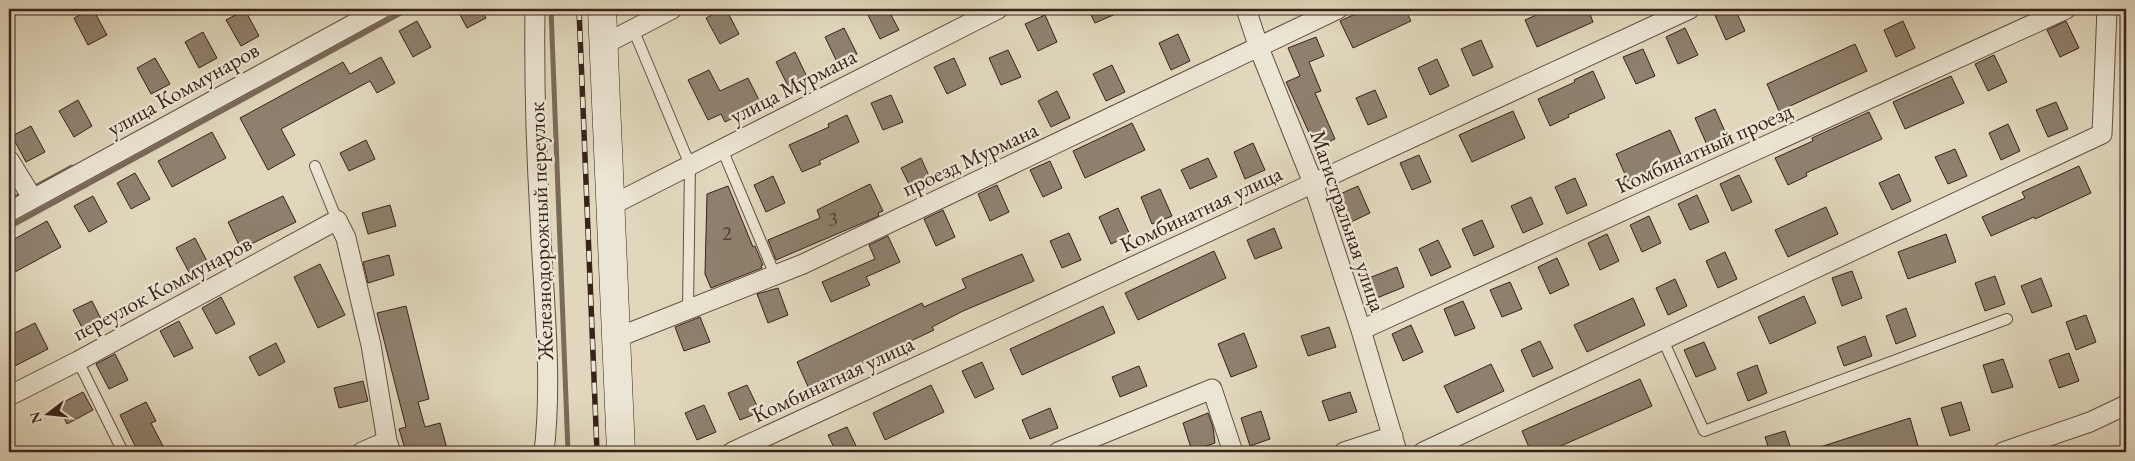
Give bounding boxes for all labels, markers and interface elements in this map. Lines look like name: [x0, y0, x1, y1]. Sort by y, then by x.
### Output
street label: улица Коммунаров: [102, 35, 264, 143]
street label: улица Мурмана: [725, 42, 861, 130]
street label: Комбинатный проезд: [1611, 96, 1797, 200]
street label: Железнодорожный переулок: [522, 101, 560, 362]
street label: проезд Мурмана: [897, 115, 1043, 203]
street label: Магистральная улица: [1303, 126, 1393, 316]
street label: Комбинатная улица: [1115, 159, 1287, 259]
house number: 3: [828, 206, 838, 232]
house number: 2: [722, 220, 732, 246]
street label: переулок Коммунаров: [67, 229, 257, 347]
street label: Комбинатная улица: [747, 329, 919, 429]
north arrow: [22, 388, 72, 438]
text: N: [25, 409, 46, 426]

